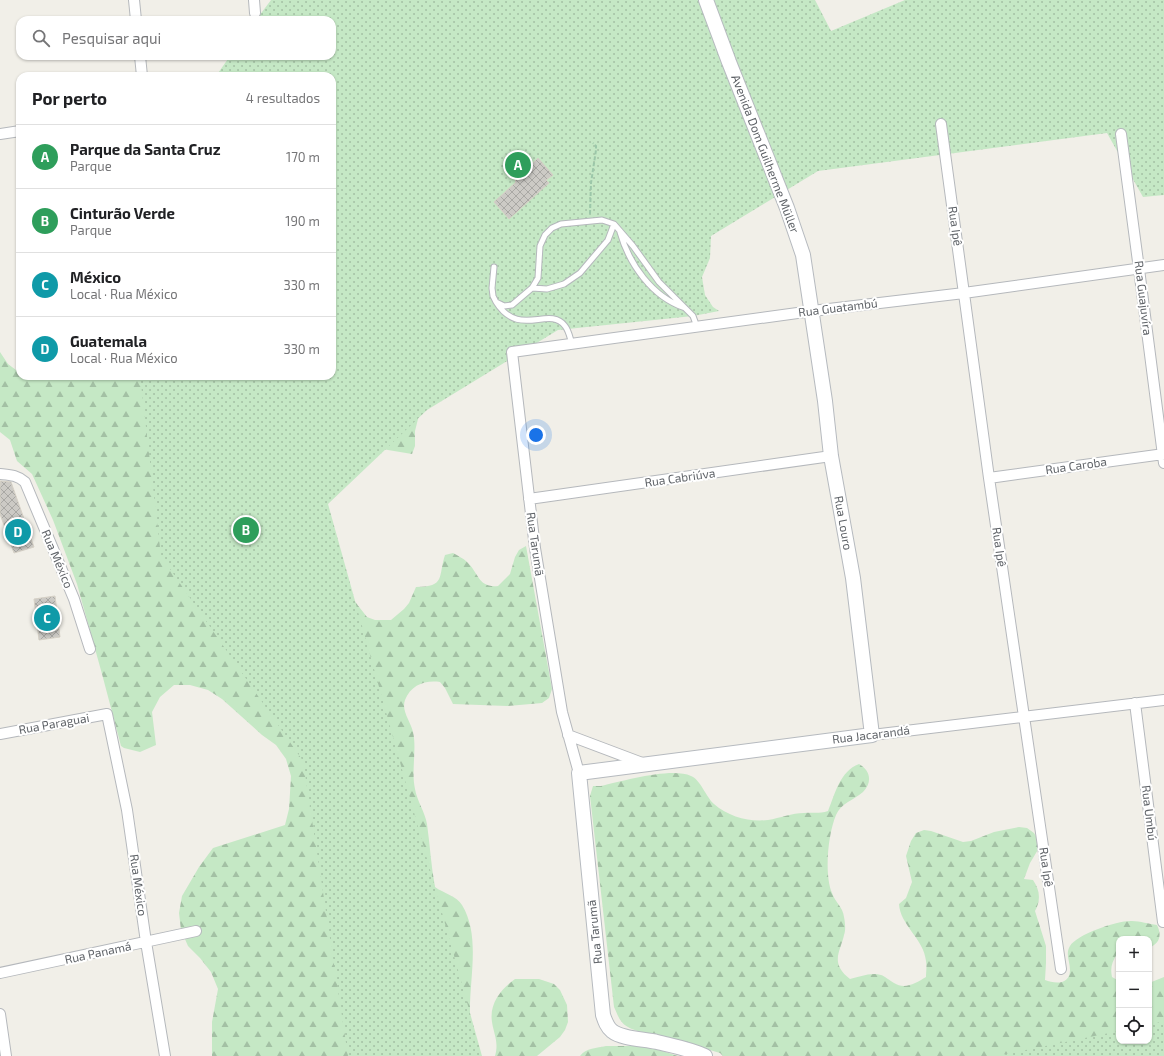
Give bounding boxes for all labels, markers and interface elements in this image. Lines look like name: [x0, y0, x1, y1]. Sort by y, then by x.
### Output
search box: [16, 16, 336, 60]
icon: search: [30, 27, 52, 49]
text: Pesquisar aqui: [62, 29, 161, 47]
street label: Avenida Dom Guilherme Müller: [729, 72, 803, 235]
text: Por perto: [32, 88, 107, 108]
text: 4 resultados: [246, 90, 320, 106]
text: Parque da Santa Cruz: [70, 140, 221, 158]
text: A: [41, 149, 49, 165]
text: 170 m: [286, 149, 320, 165]
pin: A: [505, 150, 531, 180]
text: Parque: [70, 158, 112, 174]
text: Cinturão Verde: [70, 204, 175, 222]
street label: Rua Ipê: [946, 205, 966, 247]
text: B: [41, 213, 49, 229]
text: 190 m: [285, 213, 320, 229]
text: Parque: [70, 222, 112, 238]
street label: Rua Guajuvíra: [1131, 260, 1156, 336]
text: México: [70, 268, 121, 286]
text: C: [41, 277, 49, 293]
text: 330 m: [283, 277, 320, 293]
text: Local · Rua México: [70, 286, 178, 302]
street label: Rua Guatambú: [797, 295, 878, 319]
text: Guatemala: [70, 332, 147, 350]
text: D: [41, 341, 49, 357]
text: 330 m: [283, 341, 320, 357]
text: Local · Rua México: [70, 350, 178, 366]
your location: [526, 425, 546, 445]
street label: Rua Caroba: [1044, 454, 1107, 476]
street label: Rua Cabriúva: [644, 465, 716, 489]
street label: Rua Louro: [832, 495, 856, 551]
street label: Rua Tarumã: [525, 511, 547, 577]
pin: B: [233, 515, 259, 545]
pin: D: [5, 517, 31, 547]
street label: Rua Ipê: [990, 526, 1010, 568]
street label: Rua México: [39, 527, 77, 590]
pin: C: [34, 603, 60, 633]
street label: Rua Paraguai: [17, 710, 90, 736]
street label: Rua Jacarandá: [831, 722, 911, 746]
street label: Rua Umbú: [1140, 784, 1160, 841]
street label: Rua Ipê: [1037, 846, 1057, 888]
street label: Rua México: [128, 853, 150, 917]
street label: Rua Tarumã: [584, 899, 604, 965]
map controls: [1116, 936, 1152, 1044]
button: +: [1116, 936, 1152, 972]
street label: Rua Panamá: [63, 938, 132, 966]
button: −: [1116, 972, 1152, 1008]
button: locate: [1116, 1008, 1152, 1044]

